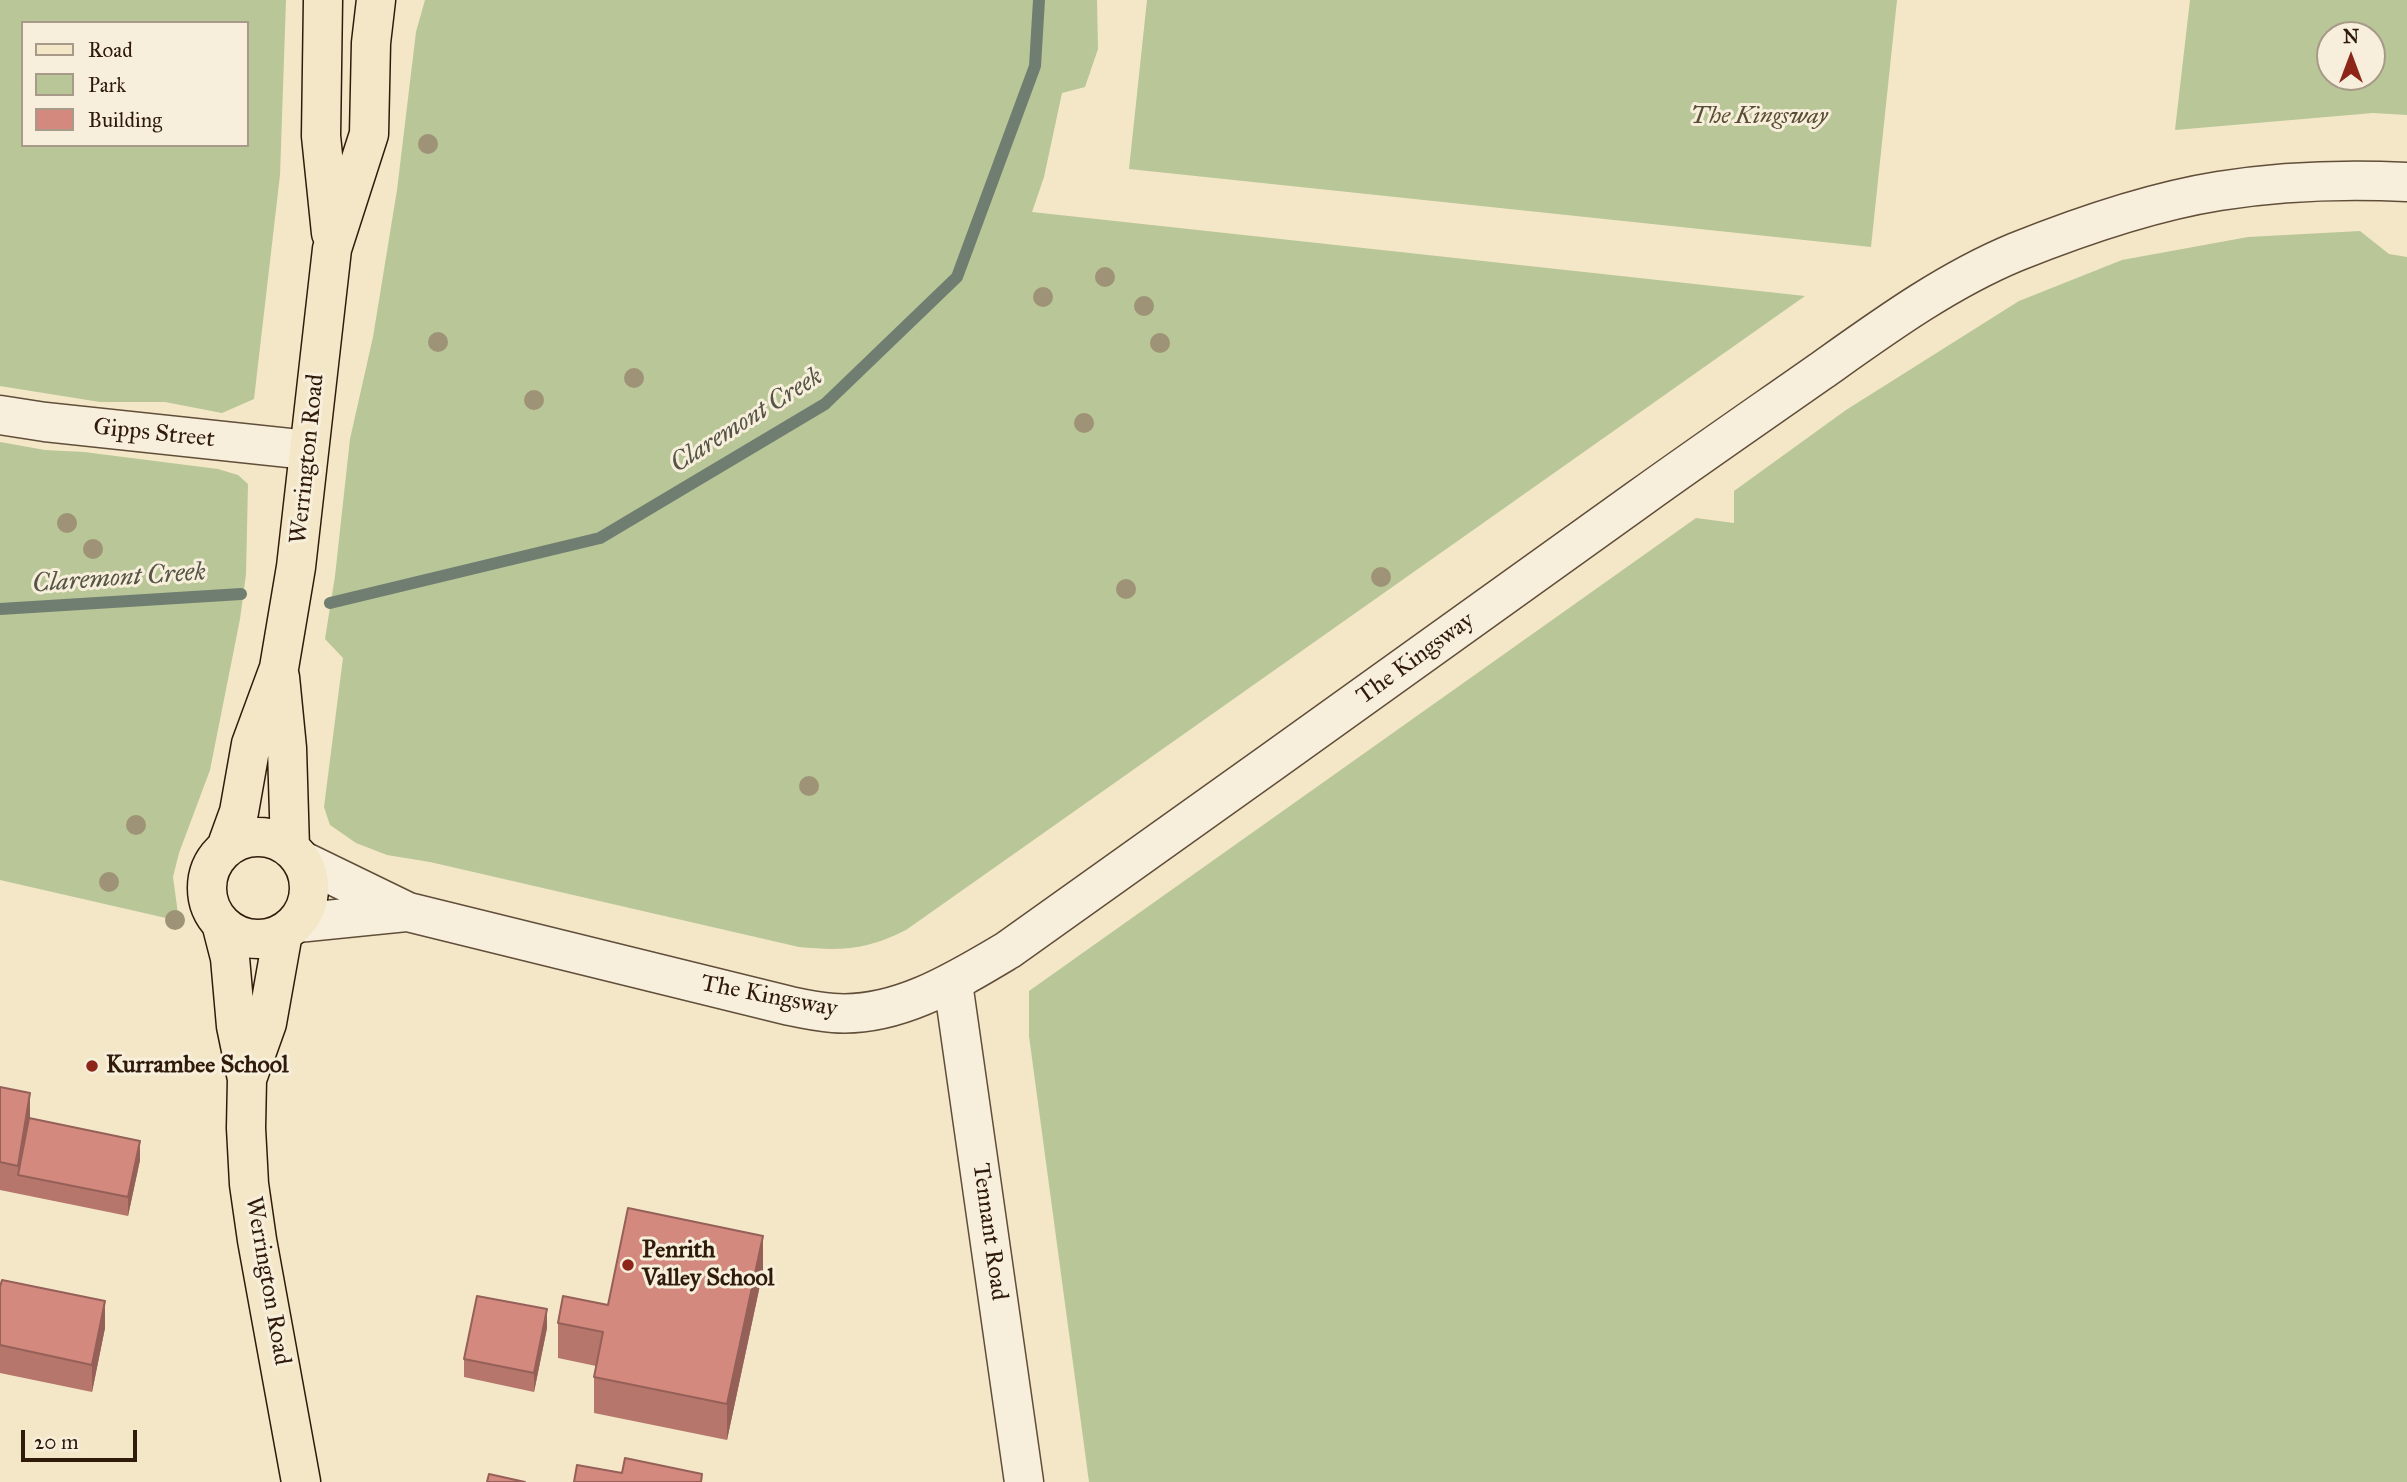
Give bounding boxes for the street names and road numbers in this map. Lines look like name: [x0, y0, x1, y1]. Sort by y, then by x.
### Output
street label: Werrington Road: [285, 373, 331, 545]
street label: Gipps Street: [92, 413, 216, 455]
street label: The Kingsway: [1352, 607, 1480, 711]
street label: The Kingsway: [698, 970, 840, 1024]
street label: Tennant Road: [965, 1162, 1013, 1302]
street label: Werrington Road: [238, 1194, 296, 1368]

